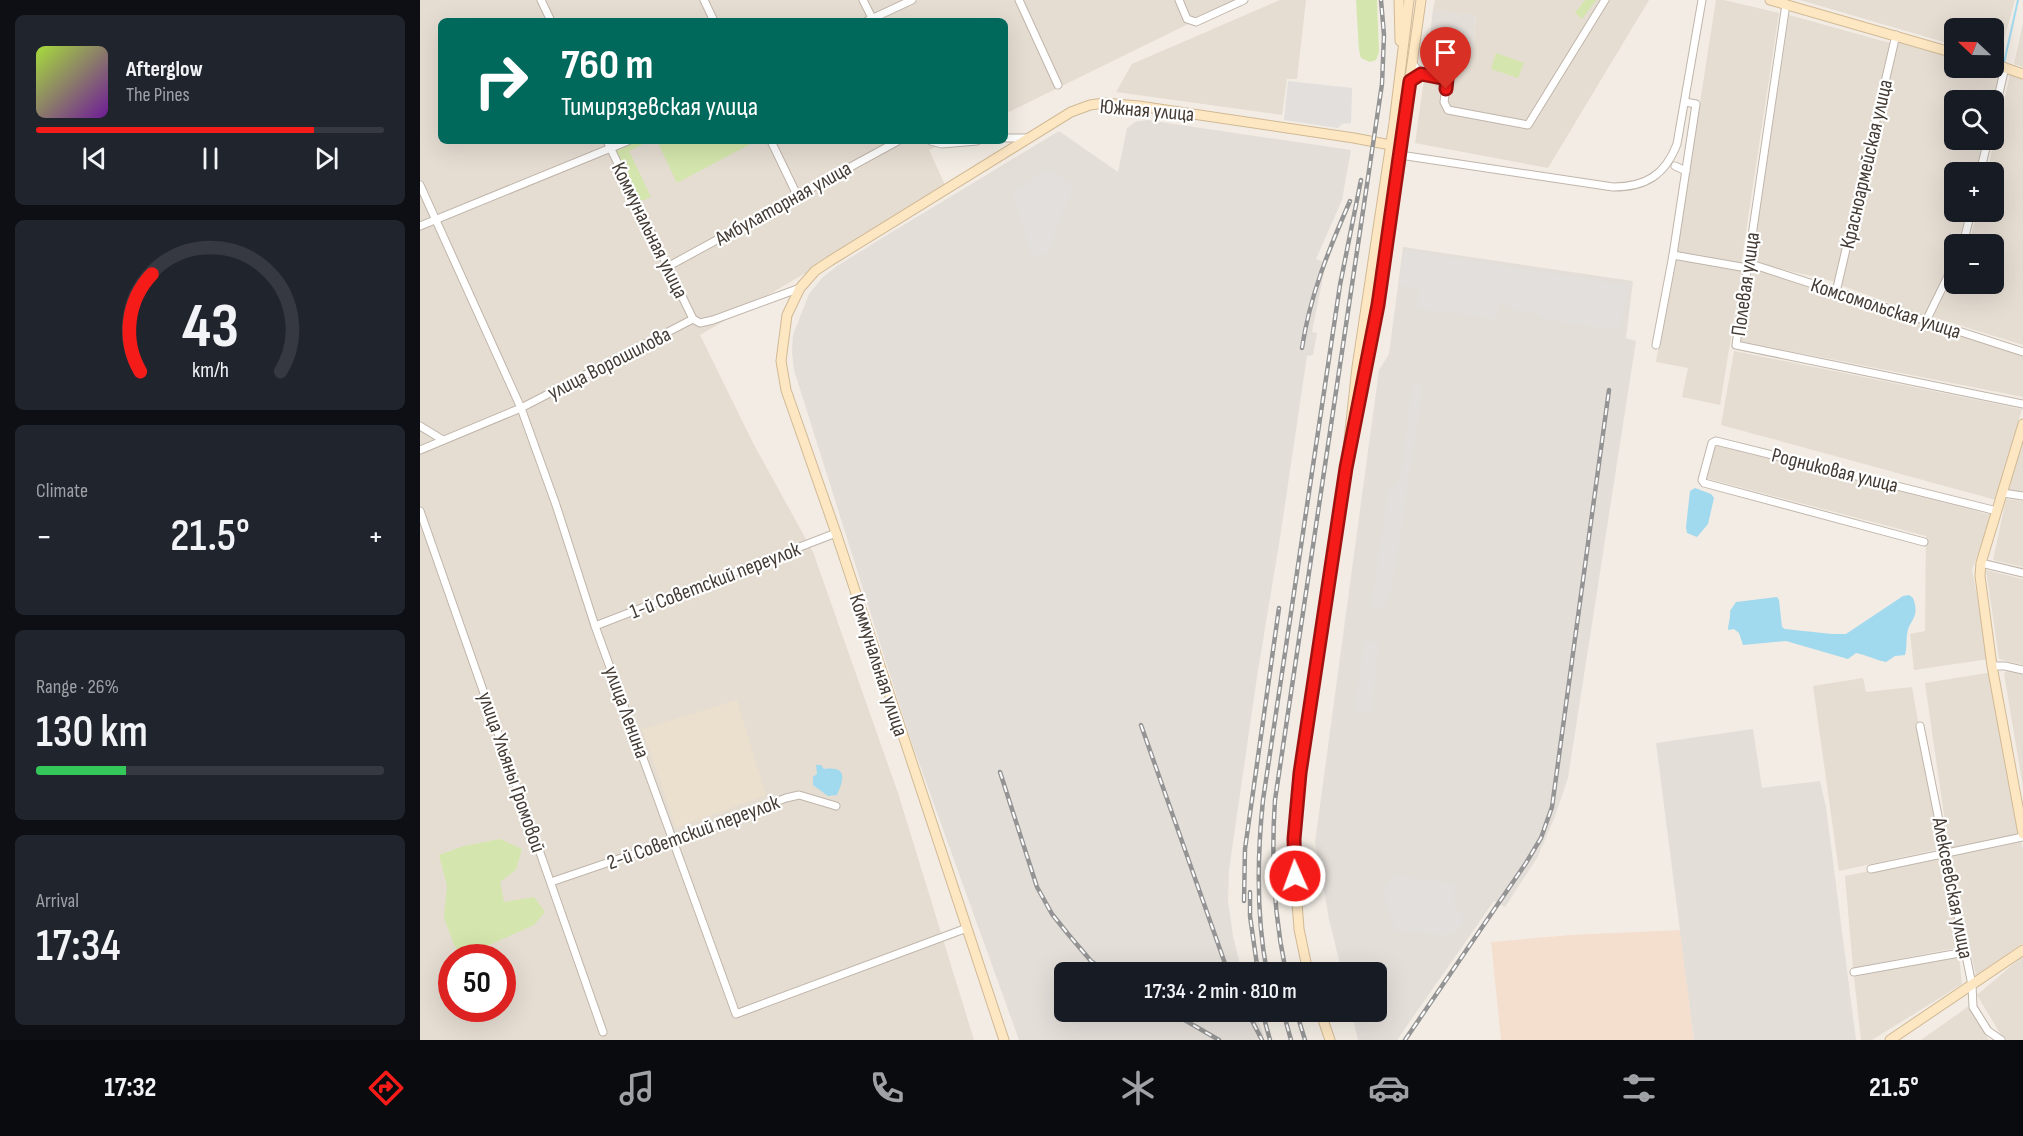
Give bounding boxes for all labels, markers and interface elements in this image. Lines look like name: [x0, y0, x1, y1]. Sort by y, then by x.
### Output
north arrow: [1944, 18, 2004, 78]
map controls: [1944, 18, 2004, 294]
pin: [1420, 27, 1471, 89]
icon: arrive: [1429, 36, 1462, 69]
text: 760 m: [561, 40, 653, 91]
icon: right: [462, 42, 540, 120]
text: Afterglow: [126, 56, 203, 83]
street label: Красноармейская улица: [1835, 77, 1898, 251]
text: The Pines: [126, 83, 190, 107]
button: search: [1944, 90, 2004, 150]
text: Тимирязевская улица: [561, 91, 758, 123]
street label: Южная улица: [1099, 94, 1195, 127]
icon: previous: [78, 142, 111, 175]
icon: pause: [194, 142, 227, 175]
icon: next: [310, 142, 343, 175]
street label: Амбулаторная улица: [710, 156, 856, 252]
street label: Коммунальная улица: [606, 158, 693, 302]
button: +: [1944, 162, 2004, 222]
street label: Полевая улица: [1726, 231, 1765, 338]
button: −: [1944, 234, 2004, 294]
street label: Комсомольская улица: [1808, 272, 1964, 345]
text: 43: [181, 290, 239, 365]
street label: улица Ворошилова: [543, 322, 675, 405]
text: km/h: [191, 358, 229, 383]
street label: Родниковая улица: [1769, 443, 1901, 498]
text: Climate: [36, 479, 88, 503]
text: 21.5°: [170, 509, 250, 564]
text: −: [36, 517, 52, 557]
text: +: [368, 517, 384, 557]
street label: 1-й Советский переулок: [626, 536, 804, 624]
street label: Коммунальная улица: [844, 591, 913, 740]
street label: улица Ленина: [598, 663, 655, 762]
text: Range · 26%: [36, 675, 119, 699]
street label: улица Ульяны Громовой: [472, 689, 551, 856]
text: 130 km: [36, 705, 148, 760]
street label: 2-й Советский переулок: [604, 790, 783, 875]
street label: Алексеевская улица: [1926, 814, 1978, 961]
position arrow: [1263, 844, 1327, 908]
text: Arrival: [36, 889, 79, 913]
text: 17:34: [36, 919, 120, 974]
speed limit sign: 50: [438, 944, 516, 1022]
text: 17:34 · 2 min · 810 m: [1144, 978, 1297, 1005]
icon: directions: [365, 1067, 407, 1109]
icon: music: [616, 1067, 658, 1109]
icon: phone: [866, 1067, 908, 1109]
icon: climate: [1117, 1067, 1159, 1109]
icon: car: [1368, 1067, 1410, 1109]
icon: filters: [1618, 1067, 1660, 1109]
text: 17:32: [104, 1072, 156, 1104]
text: 21.5°: [1869, 1072, 1919, 1104]

